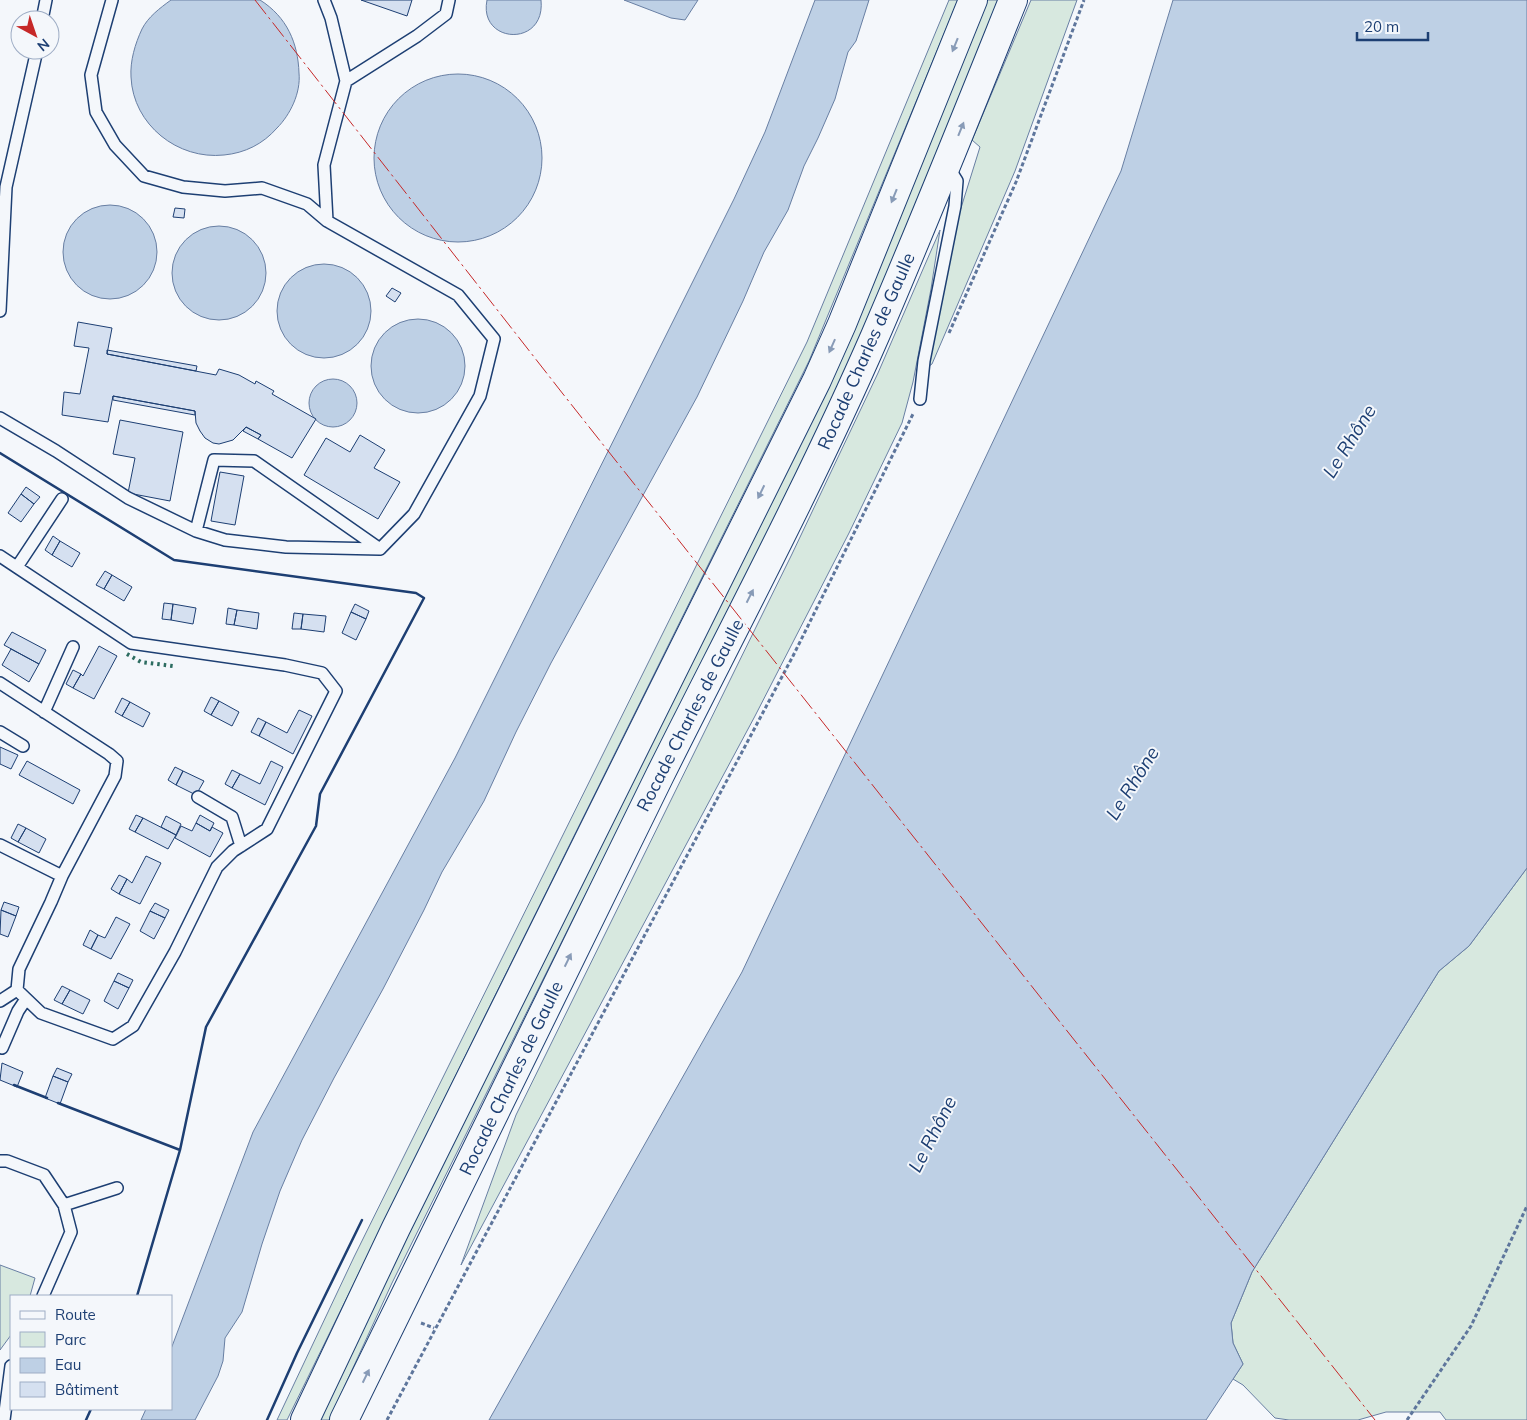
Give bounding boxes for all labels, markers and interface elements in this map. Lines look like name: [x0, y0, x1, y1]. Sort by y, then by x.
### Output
north arrow: [10, 10, 60, 60]
scale bar: [1357, 10, 1428, 42]
text: 20 m: [1364, 17, 1399, 36]
text: N: [34, 35, 53, 55]
one-way arrow: [951, 38, 959, 53]
one-way arrow: [957, 122, 965, 136]
one-way arrow: [890, 189, 898, 204]
street label: Rocade Charles de Gaulle: [812, 249, 920, 453]
one-way arrow: [828, 339, 836, 353]
water label: Le Rhône: [1317, 400, 1381, 482]
one-way arrow: [757, 485, 765, 499]
one-way arrow: [746, 589, 754, 603]
street label: Rocade Charles de Gaulle: [631, 615, 749, 815]
water label: Le Rhône: [1100, 742, 1164, 824]
one-way arrow: [564, 953, 572, 968]
street label: Rocade Charles de Gaulle: [454, 977, 568, 1179]
water label: Le Rhône: [903, 1092, 961, 1176]
legend: [10, 1295, 172, 1410]
text: Route: [55, 1305, 96, 1324]
text: Parc: [55, 1330, 86, 1349]
text: Eau: [55, 1355, 81, 1374]
one-way arrow: [362, 1369, 370, 1383]
text: Bâtiment: [55, 1380, 118, 1399]

